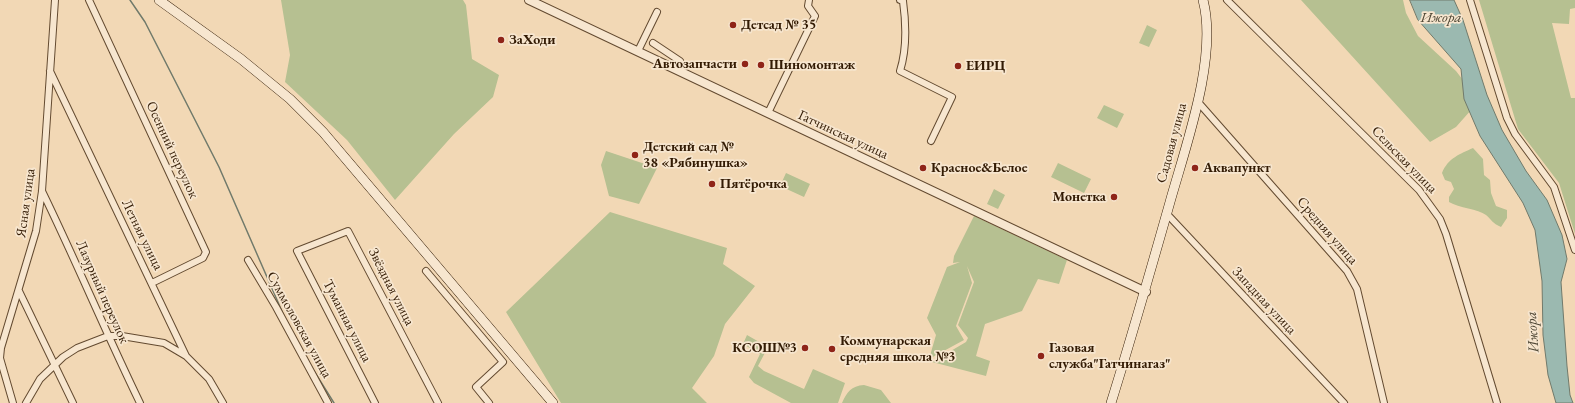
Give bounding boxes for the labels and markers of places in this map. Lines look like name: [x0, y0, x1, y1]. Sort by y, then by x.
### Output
place label: Детсад № 35: [741, 17, 816, 33]
marker: Детсад № 35: [728, 20, 738, 30]
place label: ЗаХоди: [509, 32, 555, 48]
marker: ЗаХоди: [496, 35, 506, 45]
place label: Автозапчасти: [653, 56, 737, 72]
place label: Шиномонтаж: [769, 57, 855, 73]
place label: ЕИРЦ: [966, 58, 1005, 74]
marker: Автозапчасти: [740, 59, 750, 69]
marker: Шиномонтаж: [756, 60, 766, 70]
marker: ЕИРЦ: [953, 61, 963, 71]
place label: Детский сад № 38 «Рябинушка»: [643, 139, 748, 172]
marker: Детский сад № 38 «Рябинушка»: [630, 150, 640, 160]
place label: Красное&Белое: [931, 160, 1027, 176]
place label: Аквапункт: [1203, 160, 1270, 176]
marker: Красное&Белое: [918, 163, 928, 173]
marker: Аквапункт: [1190, 163, 1200, 173]
place label: Пятёрочка: [720, 176, 787, 192]
marker: Пятёрочка: [707, 179, 717, 189]
place label: Монетка: [1053, 189, 1106, 205]
marker: Монетка: [1109, 192, 1119, 202]
place label: Коммунарская средняя школа №3: [840, 333, 955, 366]
place label: КСОШ№3: [732, 340, 797, 356]
place label: Газовая служба"Гатчинагаз": [1049, 340, 1171, 372]
marker: КСОШ№3: [800, 343, 810, 353]
marker: Коммунарская средняя школа №3: [827, 344, 837, 354]
marker: Газовая служба"Гатчинагаз": [1036, 351, 1046, 361]

